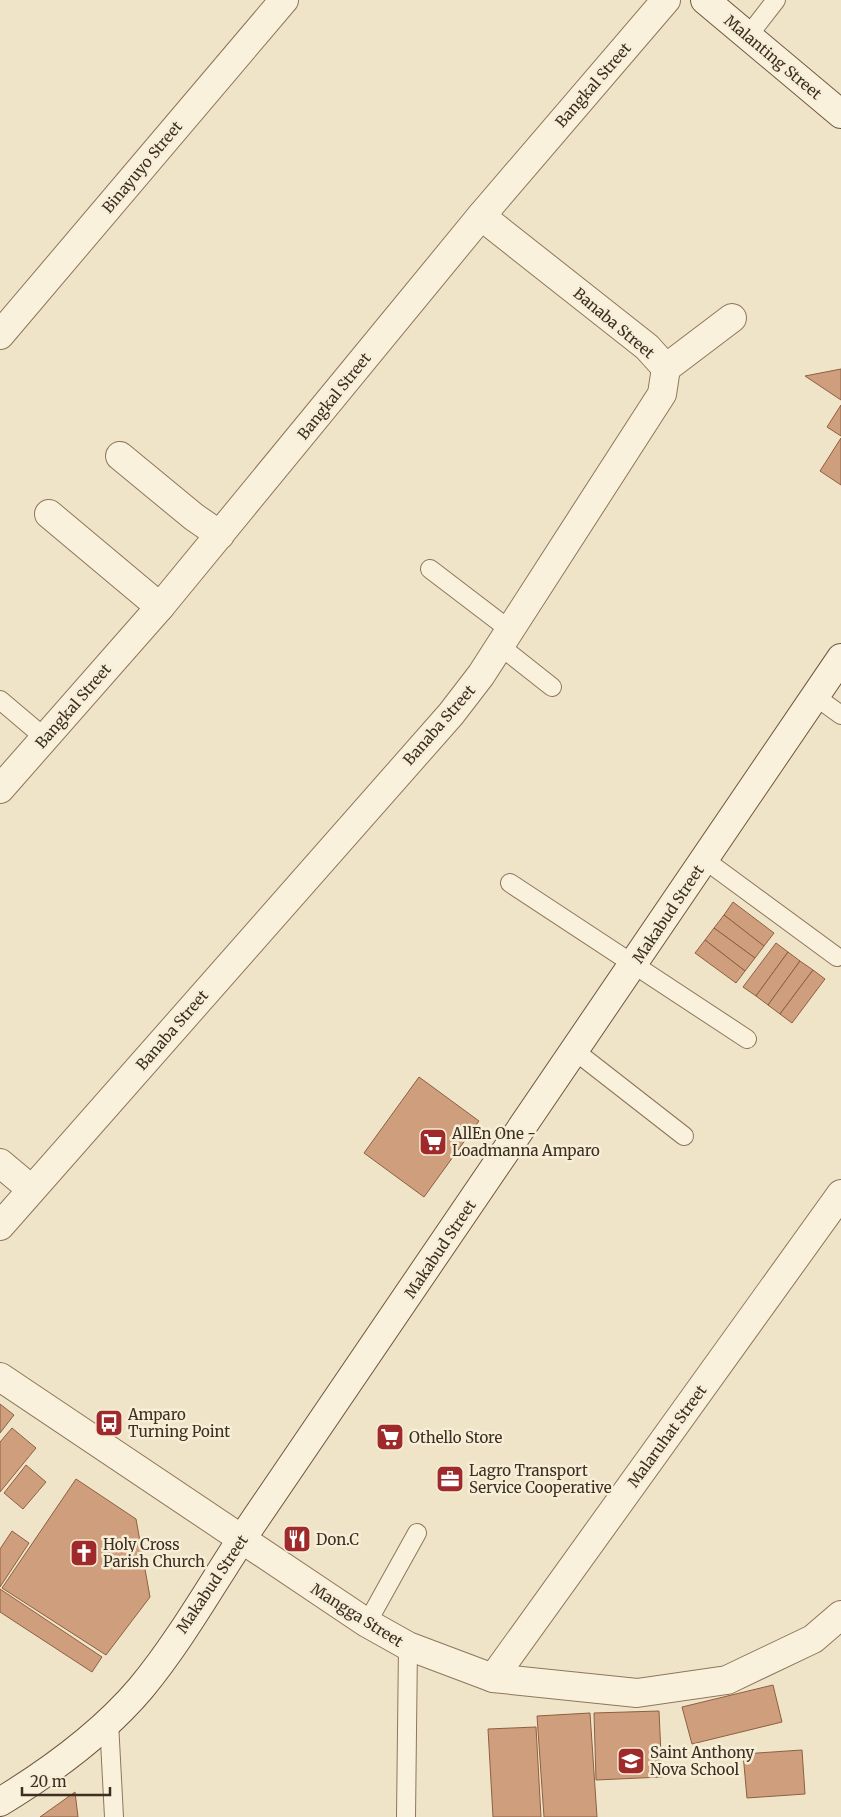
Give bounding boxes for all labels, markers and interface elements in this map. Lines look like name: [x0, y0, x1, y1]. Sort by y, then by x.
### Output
street label: Malanting Street: [720, 11, 826, 103]
street label: Bangkal Street: [551, 39, 635, 131]
street label: Binayuyo Street: [98, 117, 186, 217]
street label: Banaba Street: [570, 284, 659, 363]
street label: Bangkal Street: [293, 349, 375, 443]
street label: Bangkal Street: [31, 660, 115, 752]
street label: Banaba Street: [399, 681, 479, 769]
street label: Makabud Street: [628, 861, 708, 967]
street label: Banaba Street: [132, 986, 212, 1074]
place label: AllEn One - Loadmanna Amparo: [451, 1124, 600, 1160]
supermarket icon: AllEn One - Loadmanna Amparo: [418, 1127, 448, 1157]
street label: Makabud Street: [400, 1196, 480, 1302]
street label: Malaruhat Street: [624, 1381, 711, 1491]
place label: Amparo Turning Point: [127, 1405, 230, 1441]
bus stop icon: Amparo Turning Point: [94, 1408, 124, 1438]
supermarket icon: Othello Store: [375, 1422, 405, 1452]
place label: Othello Store: [409, 1428, 502, 1447]
place label: Lagro Transport Service Cooperative: [469, 1461, 612, 1497]
office icon: Lagro Transport Service Cooperative: [435, 1464, 465, 1494]
restaurant icon: Don.C: [282, 1524, 312, 1554]
place label: Don.C: [316, 1530, 359, 1549]
street label: Makabud Street: [172, 1531, 252, 1637]
place label: Holy Cross Parish Church: [103, 1535, 205, 1571]
church icon: Holy Cross Parish Church: [69, 1538, 99, 1568]
street label: Mangga Street: [307, 1579, 407, 1651]
place label: Saint Anthony Nova School: [650, 1743, 754, 1779]
school or university icon: Saint Anthony Nova School: [616, 1746, 646, 1776]
scale bar: [22, 1764, 110, 1796]
text: 20 m: [30, 1772, 67, 1791]

